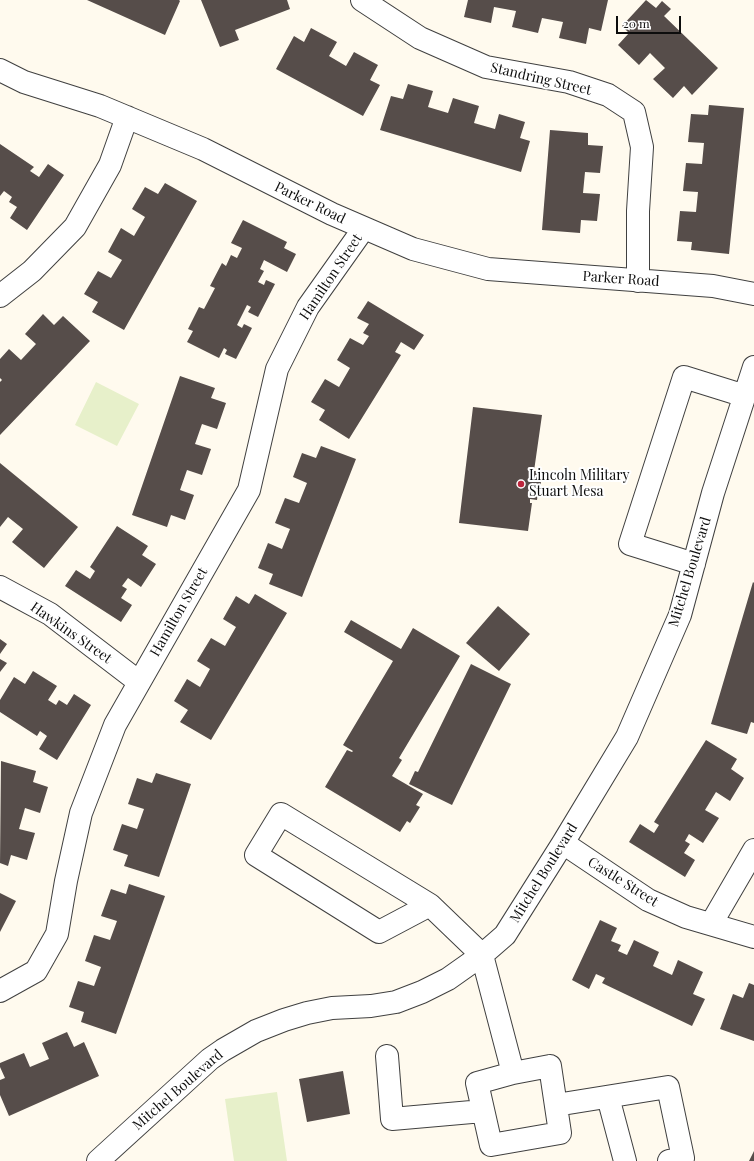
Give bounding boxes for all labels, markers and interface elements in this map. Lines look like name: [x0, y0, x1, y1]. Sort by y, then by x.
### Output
scale bar: [618, 8, 683, 34]
text: 20 m: [623, 15, 650, 31]
street label: Standring Street: [489, 59, 593, 99]
street label: Parker Road: [272, 179, 348, 227]
street label: Hamilton Street: [296, 231, 366, 323]
street label: Parker Road: [582, 268, 660, 290]
place label: Lincoln Military Stuart Mesa: [529, 468, 629, 500]
marker: Lincoln Military Stuart Mesa: [516, 479, 526, 489]
street label: Mitchel Boulevard: [665, 515, 715, 629]
street label: Hamilton Street: [147, 564, 211, 660]
street label: Hawkins Street: [27, 599, 115, 667]
street label: Mitchel Boulevard: [507, 820, 581, 926]
street label: Castle Street: [585, 854, 661, 910]
street label: Mitchel Boulevard: [129, 1046, 227, 1134]

